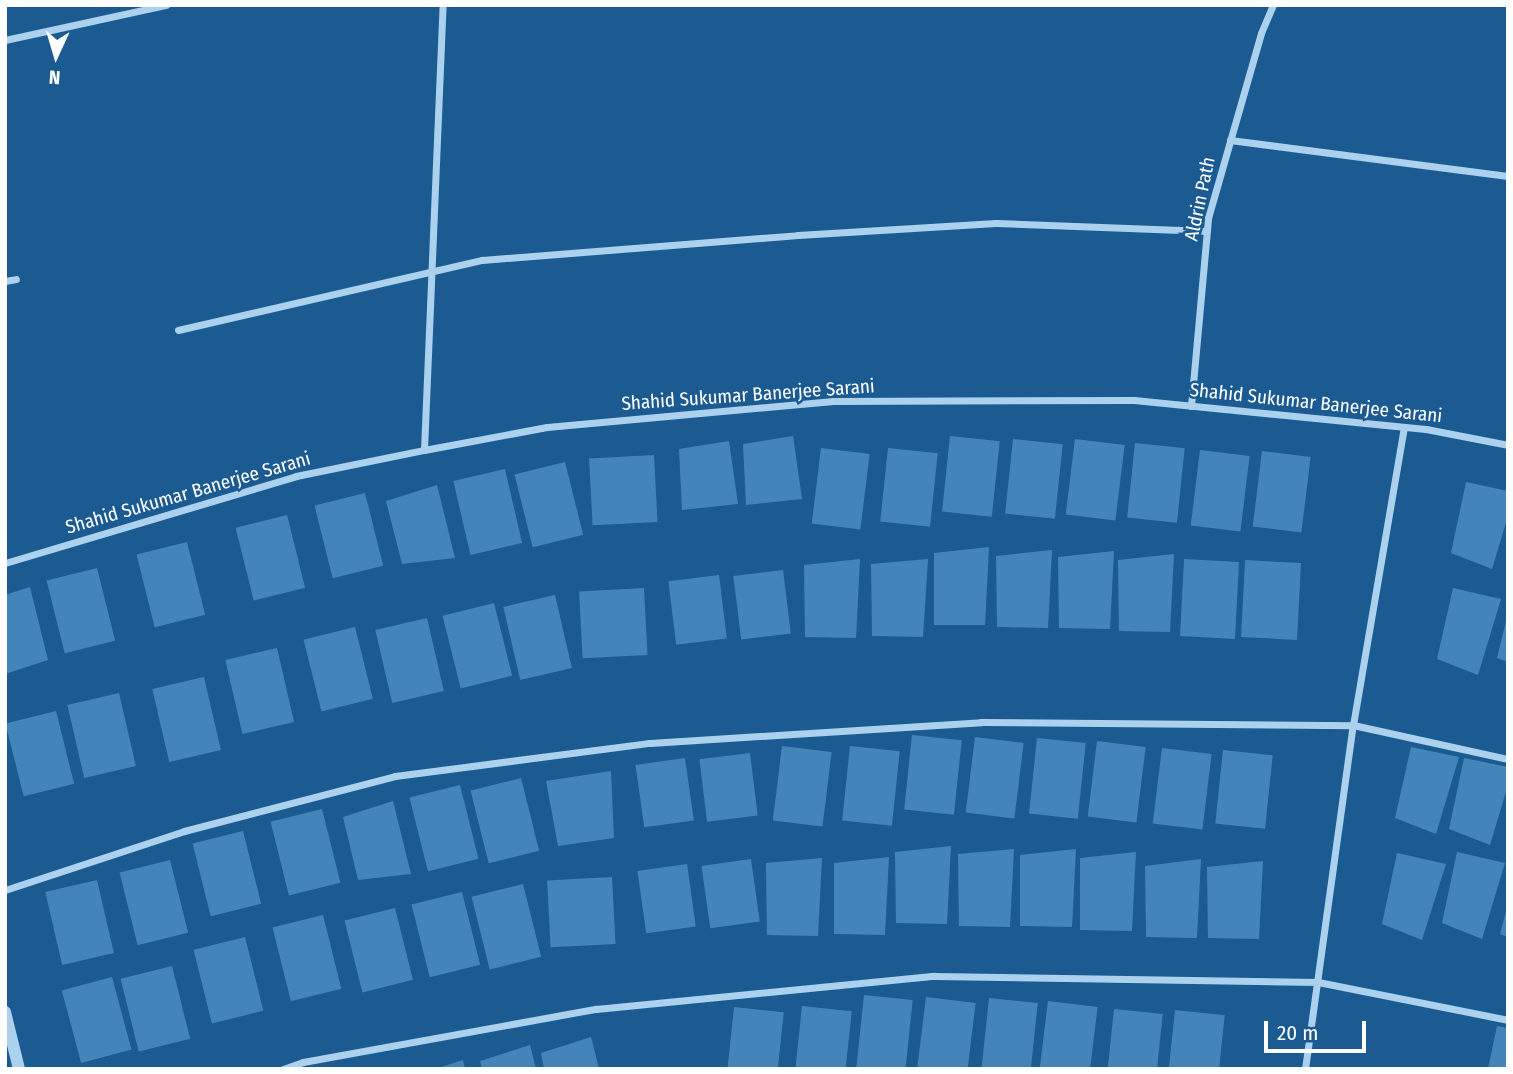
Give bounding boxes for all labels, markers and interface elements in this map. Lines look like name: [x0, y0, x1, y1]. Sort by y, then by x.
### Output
north arrow: [21, 21, 91, 91]
text: N: [48, 66, 61, 89]
street label: Aldrin Path: [1180, 155, 1220, 243]
street label: Shahid Sukumar Banerjee Sarani: [621, 375, 875, 415]
street label: Shahid Sukumar Banerjee Sarani: [1189, 378, 1443, 428]
street label: Shahid Sukumar Banerjee Sarani: [63, 447, 313, 539]
scale bar: [1268, 1007, 1370, 1052]
text: 20 m: [1277, 1020, 1318, 1046]

